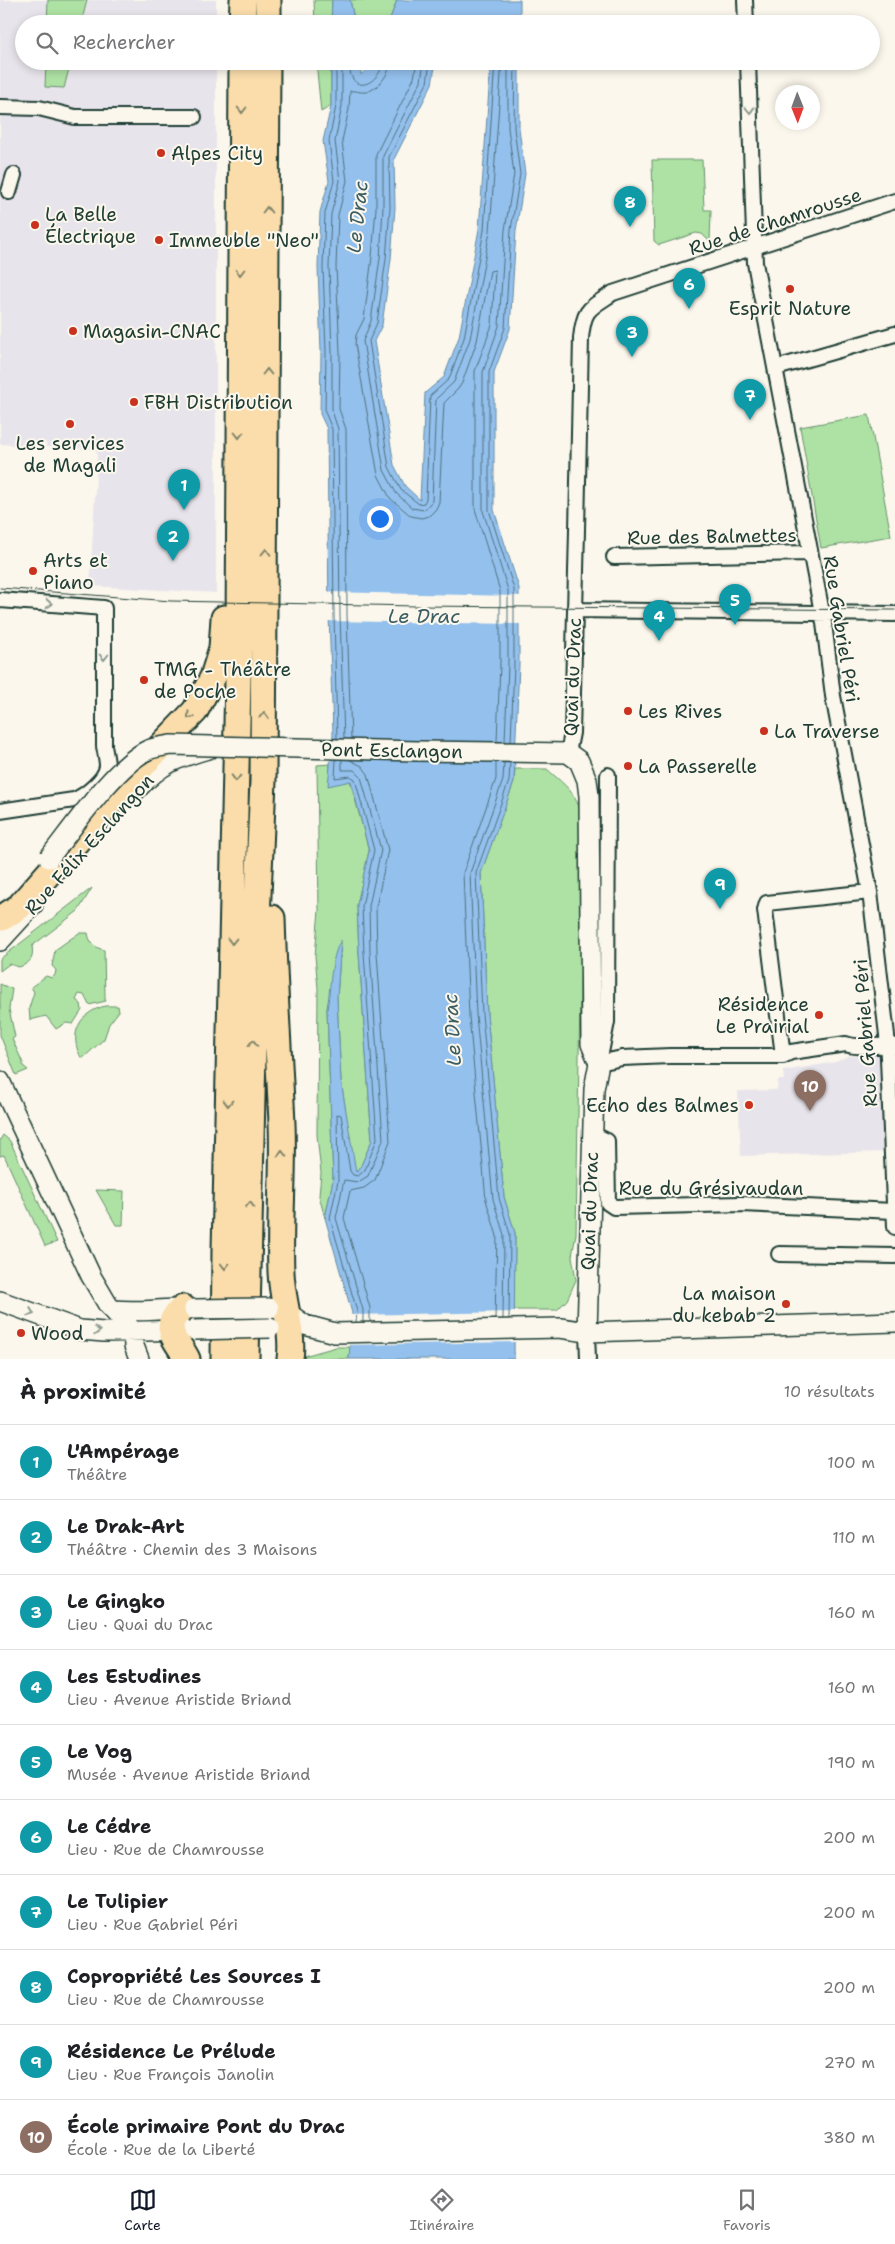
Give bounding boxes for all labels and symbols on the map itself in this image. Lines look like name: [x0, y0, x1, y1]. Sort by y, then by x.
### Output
north arrow: [775, 85, 820, 130]
one-way arrow: [237, 106, 247, 114]
one-way arrow: [745, 106, 756, 114]
place label: Alpes City: [171, 141, 263, 166]
marker: Alpes City: [155, 147, 167, 159]
water label: Le Drac: [340, 180, 374, 254]
street label: Rue de Chamrousse: [686, 182, 865, 261]
pin: 8: [614, 186, 646, 227]
place label: La Belle Électrique: [45, 202, 136, 249]
one-way arrow: [262, 206, 272, 214]
marker: La Belle Électrique: [29, 219, 41, 231]
place label: Immeuble "Neo": [169, 228, 319, 253]
marker: Immeuble "Neo": [153, 234, 165, 246]
pin: 6: [673, 268, 705, 309]
one-way arrow: [235, 269, 245, 277]
marker: Esprit Nature: [784, 283, 796, 295]
place label: Esprit Nature: [729, 296, 851, 321]
pin: 3: [616, 316, 648, 357]
place label: Magasin-CNAC: [83, 319, 221, 344]
marker: Magasin-CNAC: [67, 325, 79, 337]
one-way arrow: [262, 368, 272, 376]
pin: 7: [734, 379, 766, 420]
place label: FBH Distribution: [144, 390, 293, 415]
marker: FBH Distribution: [128, 396, 140, 408]
marker: Les services de Magali: [64, 418, 76, 430]
place label: Les services de Magali: [15, 431, 125, 478]
one-way arrow: [234, 432, 244, 439]
pin: 1: [168, 469, 200, 510]
your location: [367, 506, 393, 532]
pin: 2: [157, 520, 189, 561]
street label: Rue des Balmettes: [627, 523, 797, 550]
place label: Arts et Piano: [43, 548, 108, 595]
one-way arrow: [260, 548, 271, 556]
street label: Rue Gabriel Péri: [818, 554, 865, 704]
marker: Arts et Piano: [27, 565, 39, 577]
pin: 5: [719, 584, 751, 625]
one-way arrow: [45, 598, 53, 609]
pin: 4: [643, 600, 675, 641]
water label: Le Drac: [388, 603, 460, 629]
street label: Quai du Drac: [558, 617, 587, 737]
one-way arrow: [99, 654, 109, 661]
place label: TMG - Théâtre de Poche: [154, 657, 291, 704]
marker: TMG - Théâtre de Poche: [138, 674, 150, 686]
place label: Les Rives: [638, 699, 722, 724]
marker: Les Rives: [622, 705, 634, 717]
one-way arrow: [186, 711, 195, 720]
one-way arrow: [258, 711, 269, 719]
place label: La Traverse: [774, 719, 880, 744]
marker: La Traverse: [758, 725, 770, 737]
street label: Pont Esclangon: [321, 737, 463, 764]
place label: La Passerelle: [638, 754, 757, 779]
marker: La Passerelle: [622, 760, 634, 772]
street label: Rue Félix Esclangon: [19, 768, 160, 920]
one-way arrow: [230, 775, 241, 783]
pin: 9: [704, 868, 736, 909]
one-way arrow: [227, 937, 237, 945]
street label: Rue Gabriel Péri: [848, 958, 883, 1108]
place label: Résidence Le Prairial: [716, 992, 809, 1039]
water label: Le Drac: [437, 993, 467, 1067]
marker: Résidence Le Prairial: [813, 1009, 825, 1021]
one-way arrow: [248, 1039, 258, 1046]
pin: 10: [794, 1070, 826, 1111]
place label: Echo des Balmes: [586, 1093, 739, 1118]
marker: Echo des Balmes: [743, 1099, 755, 1111]
one-way arrow: [223, 1100, 233, 1107]
one-way arrow: [277, 1150, 287, 1158]
street label: Quai du Drac: [575, 1151, 604, 1271]
street label: Rue du Grésivaudan: [619, 1176, 803, 1201]
one-way arrow: [244, 1201, 255, 1209]
one-way arrow: [219, 1262, 230, 1270]
place label: La maison du kebab 2: [672, 1281, 776, 1328]
marker: La maison du kebab 2: [780, 1298, 792, 1310]
one-way arrow: [26, 1306, 35, 1317]
place label: Wood: [31, 1321, 84, 1346]
one-way arrow: [93, 1326, 101, 1337]
marker: Wood: [15, 1327, 27, 1339]

